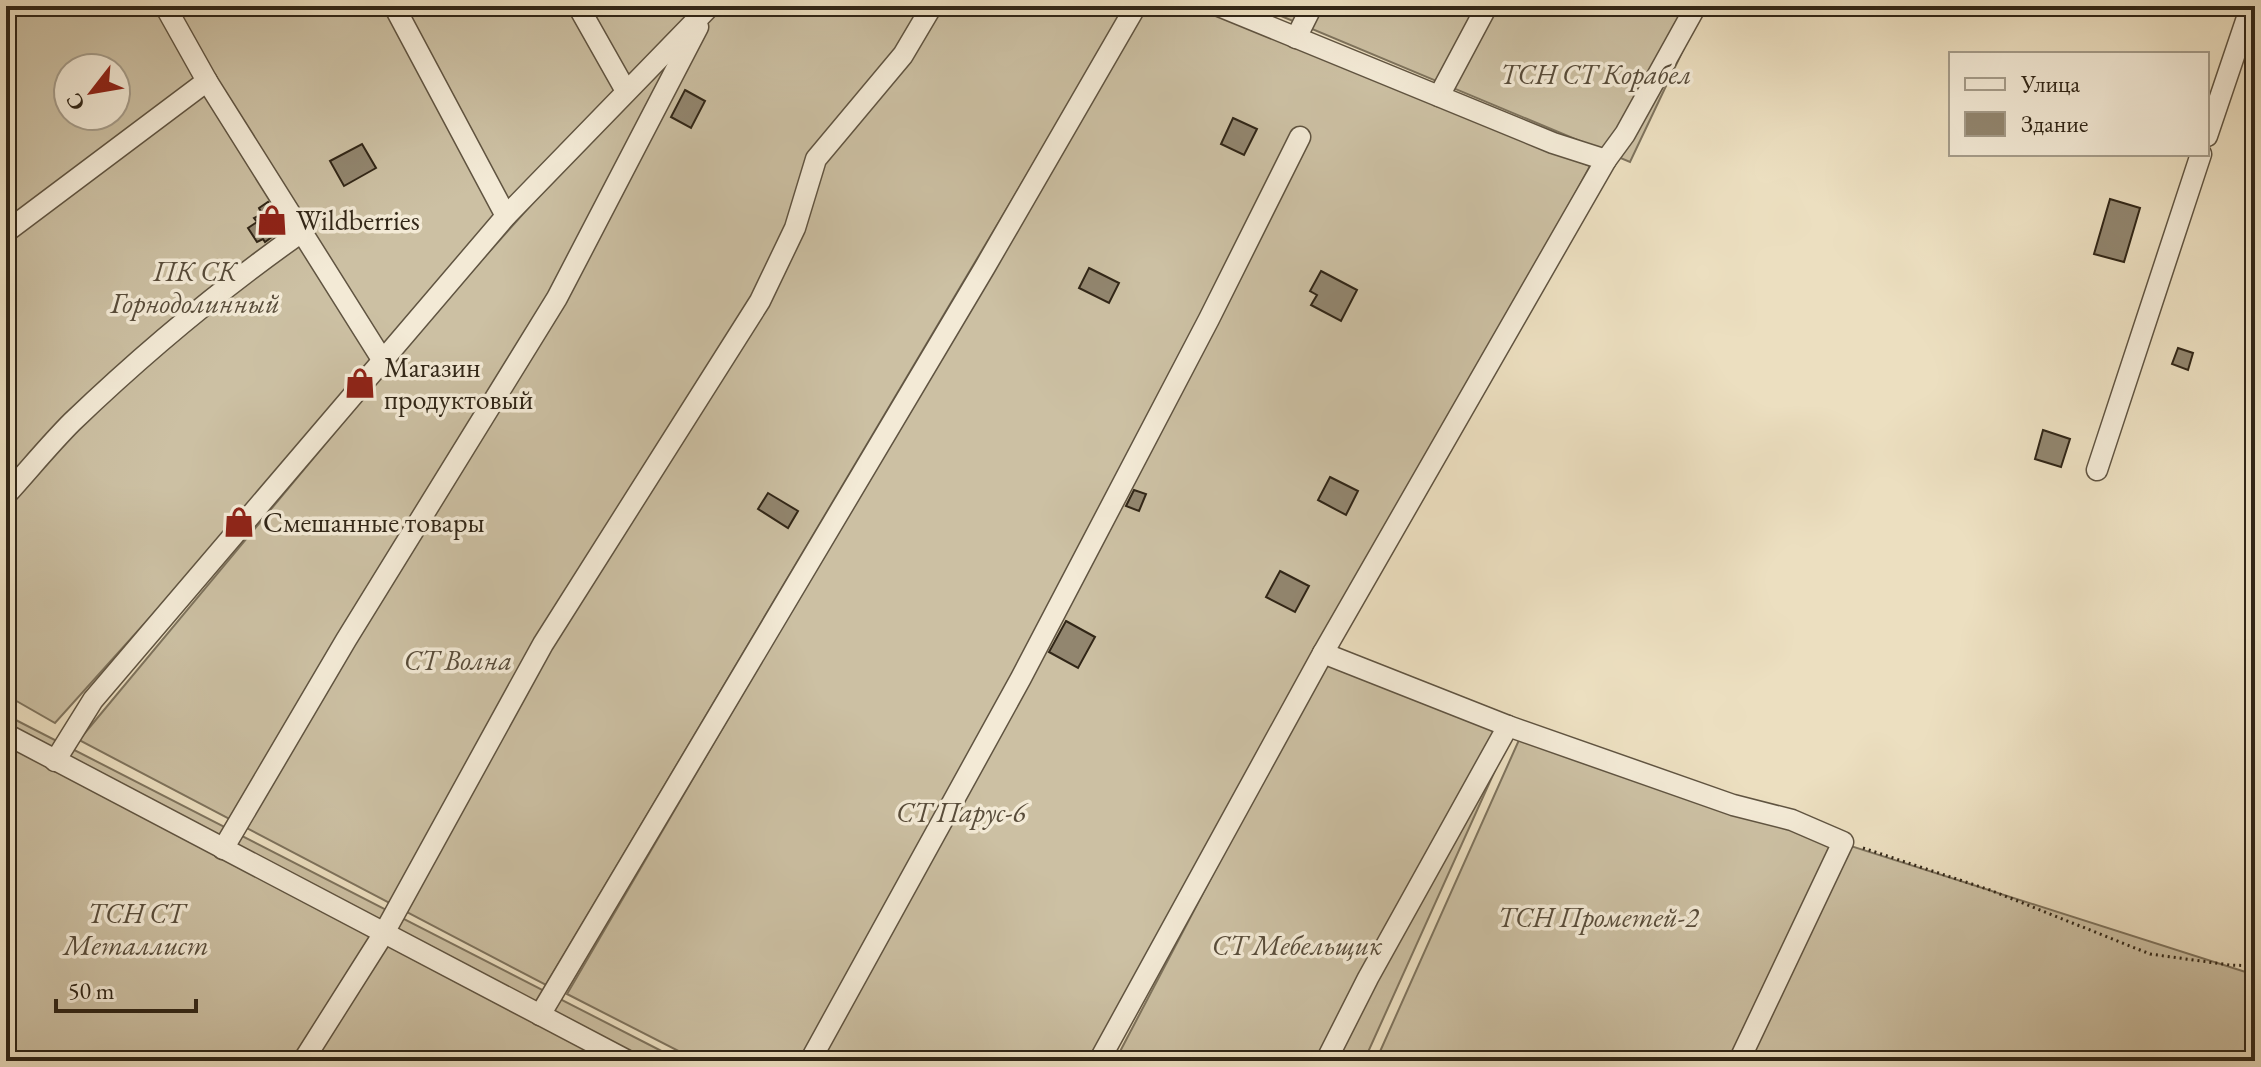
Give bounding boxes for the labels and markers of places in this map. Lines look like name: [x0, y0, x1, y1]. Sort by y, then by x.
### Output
place label: Wildberries: [296, 202, 420, 238]
shop icon: Wildberries: [255, 203, 289, 237]
place label: Магазин продуктовый: [384, 349, 533, 417]
shop icon: Магазин продуктовый: [343, 366, 377, 400]
place label: Смешанные товары: [263, 504, 485, 540]
shop icon: Смешанные товары: [222, 505, 256, 539]

